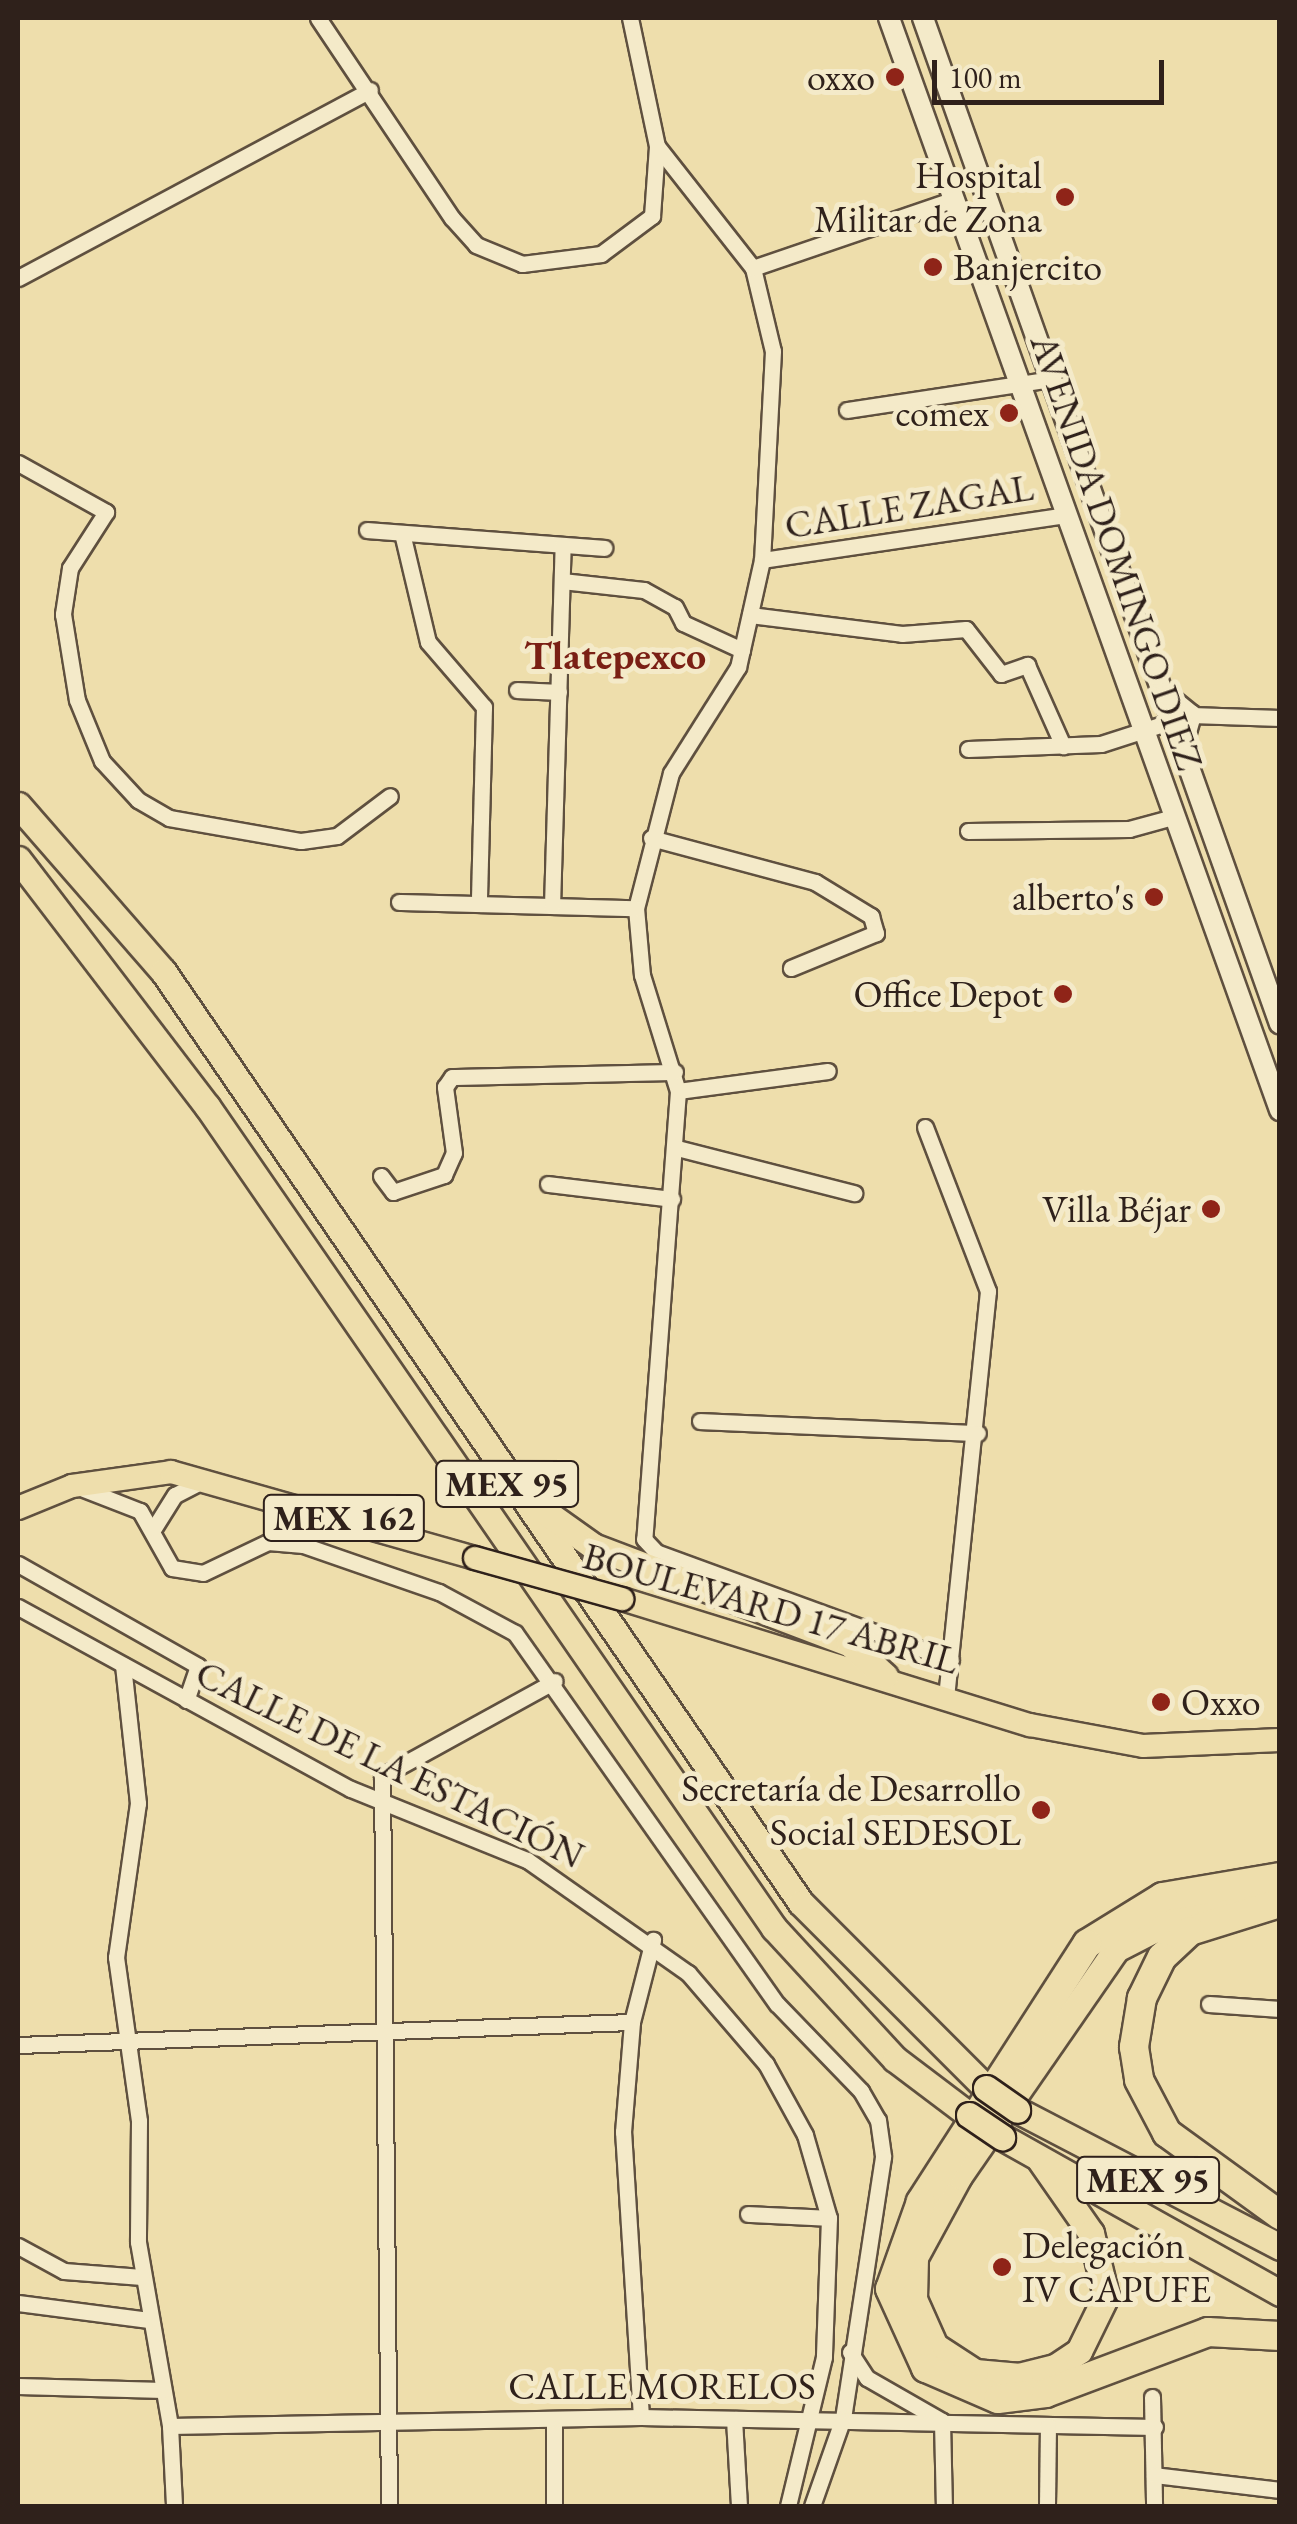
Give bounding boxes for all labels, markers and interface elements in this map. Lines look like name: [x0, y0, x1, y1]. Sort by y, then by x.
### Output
scale bar: [937, 40, 1170, 102]
place label: oxxo: [807, 54, 875, 100]
text: 100 m: [949, 58, 1022, 97]
marker: oxxo: [884, 66, 906, 88]
place label: Hospital Militar de Zona: [814, 152, 1042, 242]
marker: Hospital Militar de Zona: [1052, 184, 1078, 210]
place label: Banjercito: [953, 244, 1102, 290]
marker: Banjercito: [922, 256, 944, 278]
street label: AVENIDA DOMINGO DIEZ: [1021, 328, 1213, 776]
place label: comex: [895, 390, 989, 436]
marker: comex: [998, 402, 1020, 424]
street label: CALLE ZAGAL: [782, 464, 1036, 548]
district label: Tlatepexco: [524, 631, 706, 679]
place label: alberto's: [1012, 874, 1134, 920]
marker: alberto's: [1143, 886, 1165, 908]
place label: Office Depot: [853, 971, 1043, 1017]
marker: Office Depot: [1052, 983, 1074, 1005]
place label: Villa Béjar: [1042, 1186, 1191, 1232]
marker: Villa Béjar: [1200, 1198, 1222, 1220]
road number: MEX 95: [434, 1454, 580, 1514]
road number: MEX 162: [262, 1488, 426, 1548]
street label: BOULEVARD 17 ABRIL: [578, 1533, 964, 1683]
street label: CALLE DE LA ESTACIÓN: [189, 1650, 591, 1878]
place label: Oxxo: [1181, 1679, 1261, 1725]
marker: Oxxo: [1150, 1691, 1172, 1713]
place label: Secretaría de Desarrollo Social SEDESOL: [681, 1765, 1021, 1855]
marker: Secretaría de Desarrollo Social SEDESOL: [1030, 1799, 1052, 1821]
road number: MEX 95: [1076, 2150, 1220, 2210]
place label: Delegación IV CAPUFE: [1022, 2222, 1211, 2312]
marker: Delegación IV CAPUFE: [991, 2256, 1013, 2278]
street label: CALLE MORELOS: [508, 2363, 816, 2409]

